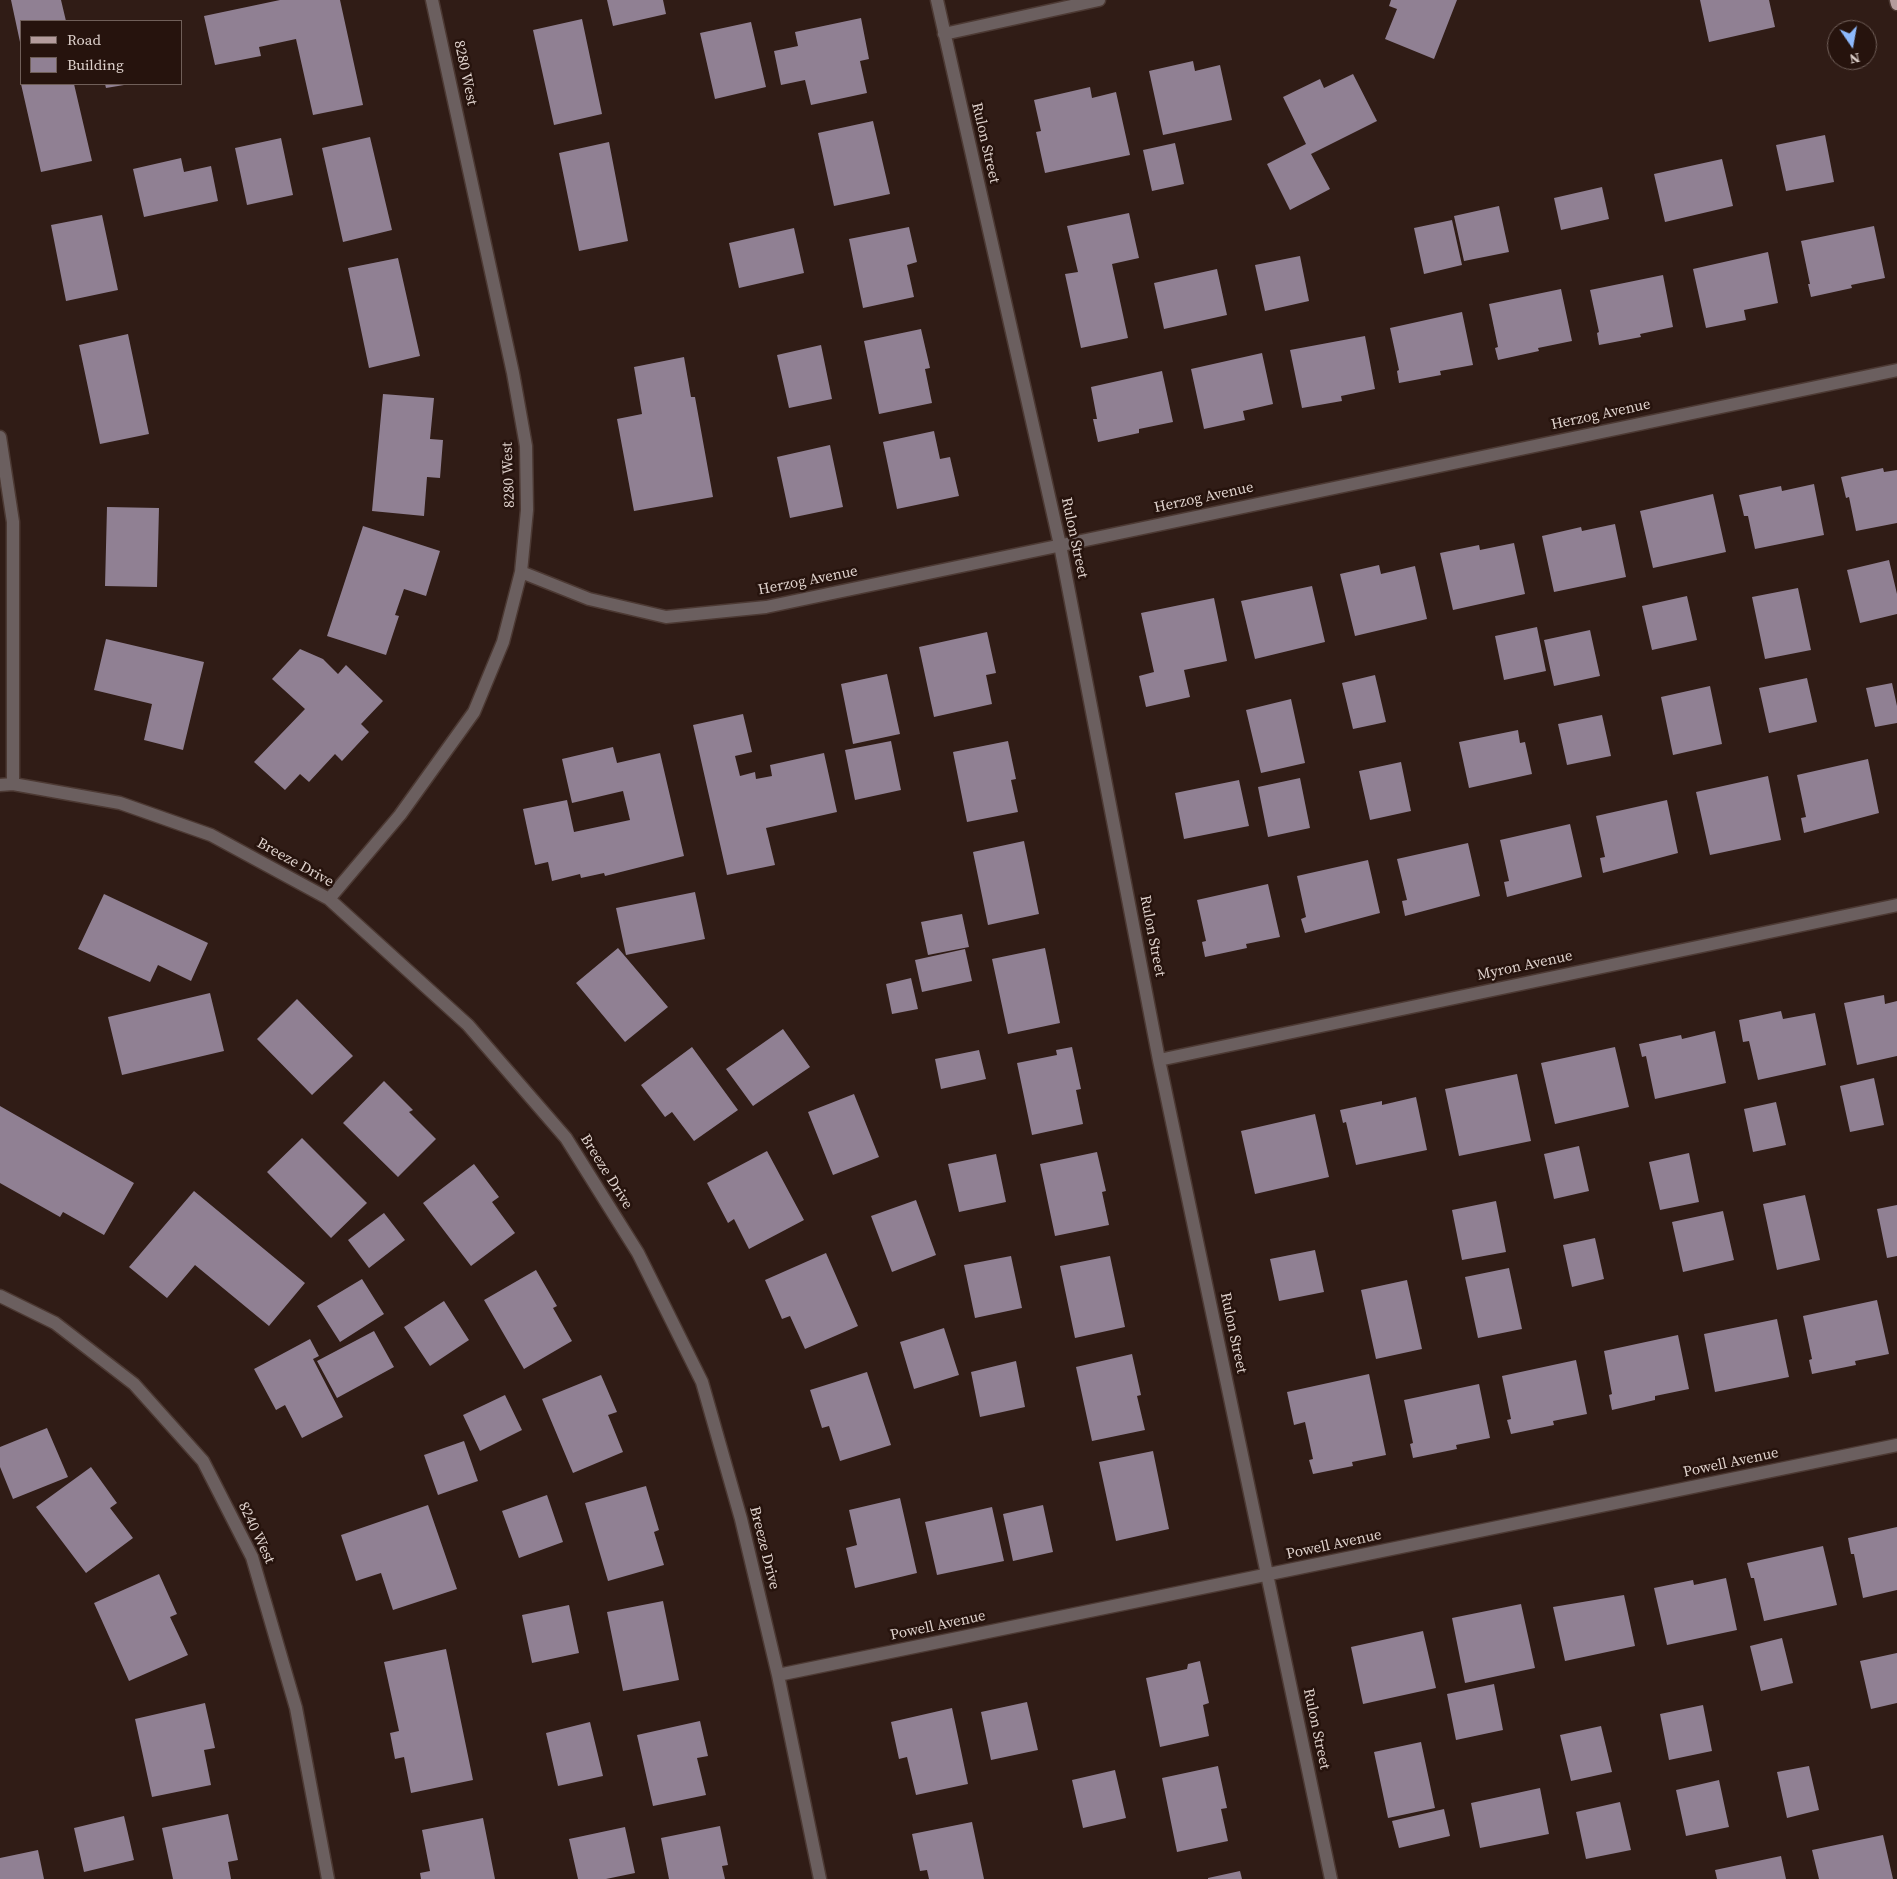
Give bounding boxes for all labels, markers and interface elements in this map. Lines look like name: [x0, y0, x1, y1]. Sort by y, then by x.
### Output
legend: [20, 20, 182, 85]
north arrow: [1827, 20, 1877, 70]
text: Road: [67, 29, 101, 50]
street label: 8280 West: [449, 39, 481, 107]
text: N: [1848, 48, 1862, 70]
text: Building: [67, 54, 124, 75]
street label: Rulon Street: [967, 101, 1003, 185]
street label: Herzog Avenue: [1550, 396, 1652, 434]
street label: 8280 West: [499, 442, 519, 508]
street label: Herzog Avenue: [1153, 479, 1255, 517]
street label: Rulon Street: [1057, 496, 1091, 580]
street label: Herzog Avenue: [757, 563, 859, 599]
street label: Breeze Drive: [253, 835, 337, 891]
street label: Rulon Street: [1135, 894, 1169, 978]
street label: Myron Avenue: [1476, 947, 1574, 985]
street label: Breeze Drive: [576, 1131, 636, 1213]
street label: Rulon Street: [1216, 1291, 1250, 1375]
street label: Powell Avenue: [1682, 1444, 1780, 1482]
street label: 8240 West: [234, 1499, 278, 1567]
street label: Breeze Drive: [745, 1505, 783, 1591]
street label: Powell Avenue: [1285, 1526, 1383, 1564]
street label: Powell Avenue: [889, 1607, 987, 1645]
street label: Rulon Street: [1299, 1687, 1333, 1771]

